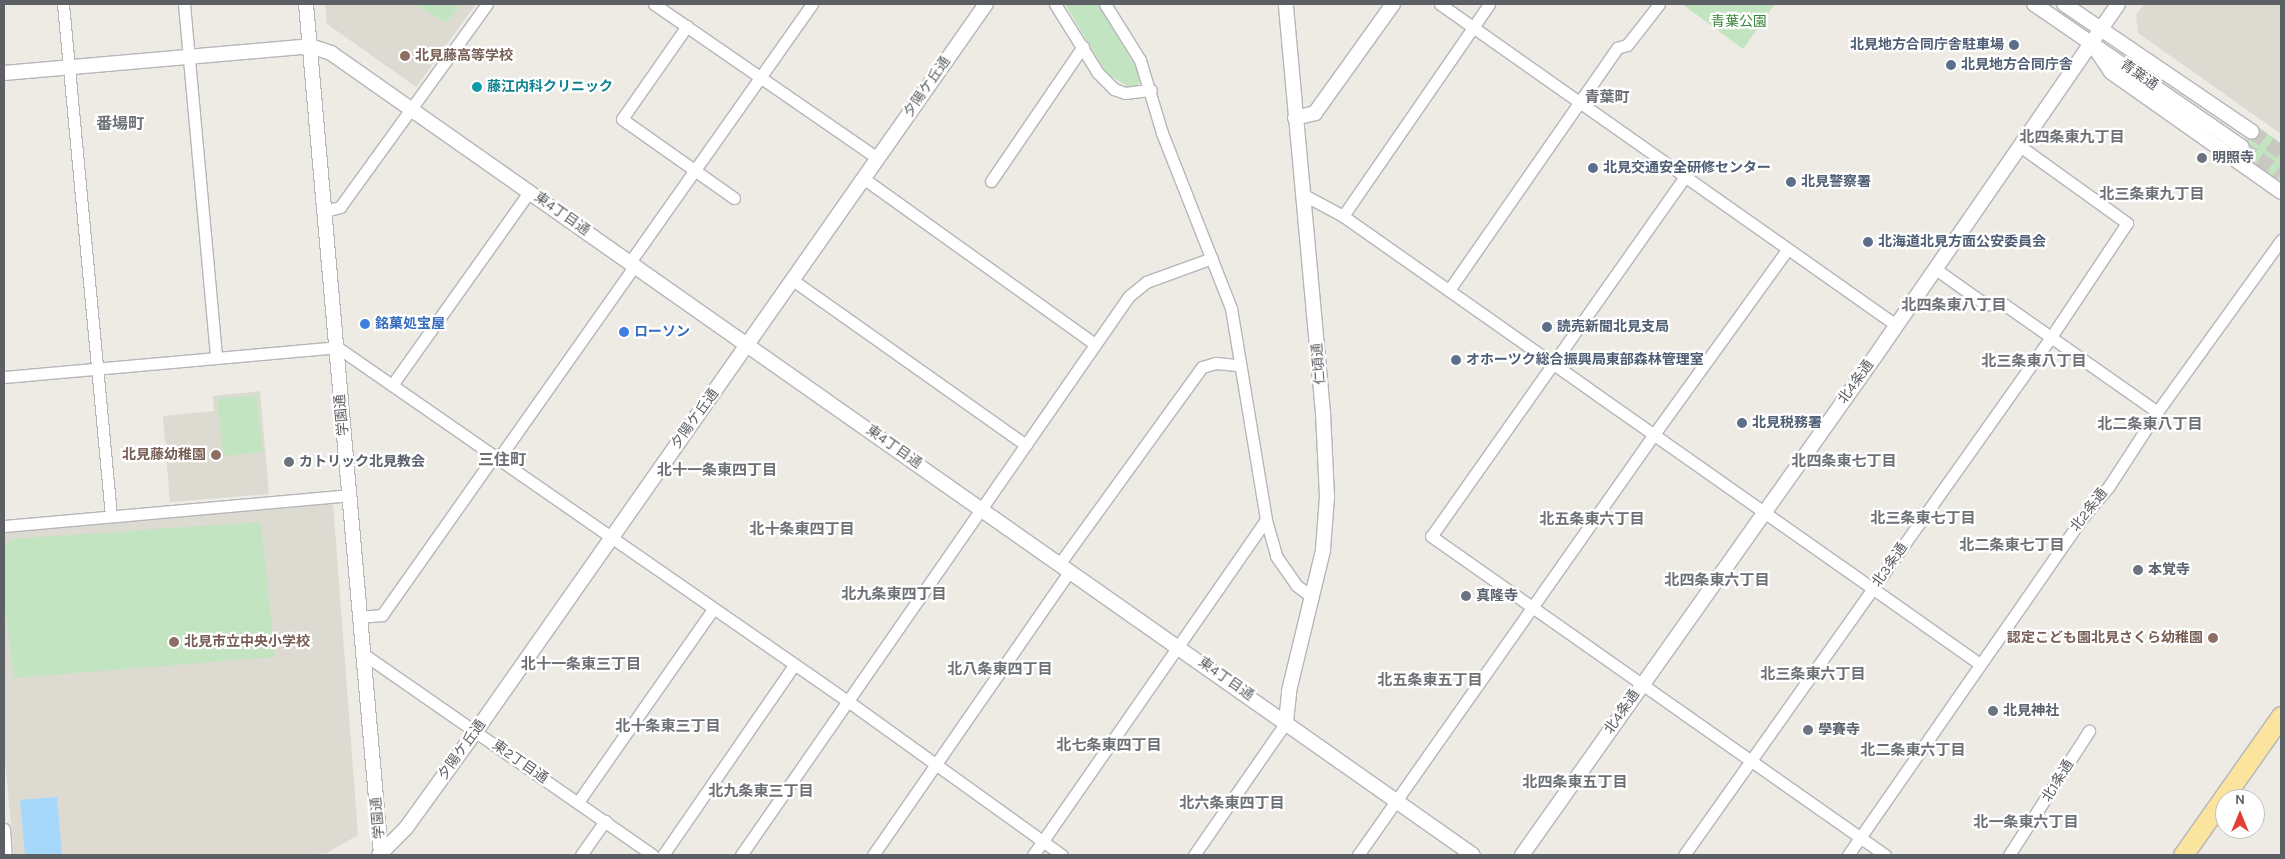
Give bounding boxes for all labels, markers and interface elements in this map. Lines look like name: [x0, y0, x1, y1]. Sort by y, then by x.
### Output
park label: 青葉公園: [1711, 14, 1767, 30]
place label: 北見地方合同庁舎駐車場: [1850, 37, 2004, 53]
marker: 北見地方合同庁舎駐車場: [2008, 39, 2020, 51]
place label: 北見藤高等学校: [415, 48, 513, 64]
marker: 北見藤高等学校: [399, 50, 411, 62]
street label: 夕陽ケ丘通: [900, 54, 954, 120]
street label: 青葉通: [2117, 56, 2161, 94]
place label: 北見地方合同庁舎: [1961, 57, 2073, 73]
marker: 北見地方合同庁舎: [1945, 59, 1957, 71]
place label: 藤江内科クリニック: [487, 79, 613, 95]
marker: 藤江内科クリニック: [471, 81, 483, 93]
district label: 青葉町: [1585, 89, 1629, 107]
district label: 番場町: [96, 114, 144, 134]
district label: 北四条東九丁目: [2020, 129, 2124, 147]
place label: 明照寺: [2212, 150, 2254, 166]
marker: 明照寺: [2196, 152, 2208, 164]
place label: 北見交通安全研修センター: [1603, 160, 1771, 176]
marker: 北見交通安全研修センター: [1587, 162, 1599, 174]
place label: 北見警察署: [1801, 174, 1871, 190]
marker: 北見警察署: [1785, 176, 1797, 188]
district label: 北三条東九丁目: [2100, 186, 2204, 204]
street label: 東4丁目通: [531, 189, 593, 239]
place label: 北海道北見方面公安委員会: [1878, 234, 2046, 250]
marker: 北海道北見方面公安委員会: [1862, 236, 1874, 248]
district label: 北四条東八丁目: [1902, 297, 2006, 315]
place label: 銘菓処宝屋: [375, 316, 445, 332]
marker: 銘菓処宝屋: [359, 318, 371, 330]
place label: 読売新聞北見支局: [1557, 319, 1669, 335]
marker: 読売新聞北見支局: [1541, 321, 1553, 333]
place label: ローソン: [634, 324, 690, 340]
marker: ローソン: [618, 326, 630, 338]
street label: 仁頃通: [1309, 342, 1329, 386]
place label: オホーツク総合振興局東部森林管理室: [1466, 352, 1704, 368]
district label: 北三条東八丁目: [1982, 353, 2086, 371]
marker: オホーツク総合振興局東部森林管理室: [1450, 354, 1462, 366]
street label: 北4条通: [1835, 357, 1877, 407]
street label: 夕陽ケ丘通: [668, 386, 722, 452]
street label: 学園通: [332, 393, 352, 437]
place label: 北見税務署: [1752, 415, 1822, 431]
district label: 北二条東八丁目: [2098, 416, 2202, 434]
marker: 北見税務署: [1736, 417, 1748, 429]
street label: 東4丁目通: [863, 422, 925, 472]
place label: 北見藤幼稚園: [122, 447, 206, 463]
marker: 北見藤幼稚園: [210, 449, 222, 461]
district label: 三住町: [478, 450, 526, 470]
district label: 北四条東七丁目: [1792, 453, 1896, 471]
place label: カトリック北見教会: [299, 454, 425, 470]
marker: カトリック北見教会: [283, 456, 295, 468]
district label: 北十一条東四丁目: [657, 462, 777, 480]
street label: 北2条通: [2067, 485, 2111, 535]
district label: 北三条東七丁目: [1871, 510, 1975, 528]
district label: 北五条東六丁目: [1540, 511, 1644, 529]
district label: 北十条東四丁目: [750, 521, 854, 539]
district label: 北二条東七丁目: [1960, 537, 2064, 555]
street label: 北3条通: [1869, 540, 1911, 590]
place label: 本覚寺: [2148, 562, 2190, 578]
marker: 本覚寺: [2132, 564, 2144, 576]
district label: 北四条東六丁目: [1665, 572, 1769, 590]
district label: 北九条東四丁目: [842, 586, 946, 604]
place label: 真隆寺: [1476, 588, 1518, 604]
marker: 真隆寺: [1460, 590, 1472, 602]
place label: 認定こども園北見さくら幼稚園: [2007, 630, 2203, 646]
marker: 認定こども園北見さくら幼稚園: [2207, 632, 2219, 644]
place label: 北見市立中央小学校: [184, 634, 310, 650]
marker: 北見市立中央小学校: [168, 636, 180, 648]
street label: 東4丁目通: [1195, 654, 1257, 704]
district label: 北十一条東三丁目: [521, 656, 641, 674]
district label: 北八条東四丁目: [948, 661, 1052, 679]
district label: 北三条東六丁目: [1761, 666, 1865, 684]
district label: 北五条東五丁目: [1378, 672, 1482, 690]
street label: 北4条通: [1601, 687, 1643, 737]
place label: 北見神社: [2003, 703, 2059, 719]
marker: 北見神社: [1987, 705, 1999, 717]
street label: 夕陽ケ丘通: [435, 717, 489, 783]
district label: 北十条東三丁目: [616, 718, 720, 736]
place label: 學賽寺: [1818, 722, 1860, 738]
marker: 學賽寺: [1802, 724, 1814, 736]
street label: 東2丁目通: [489, 737, 551, 787]
district label: 北七条東四丁目: [1057, 737, 1161, 755]
district label: 北二条東六丁目: [1861, 742, 1965, 760]
street label: 北1条通: [2039, 757, 2077, 805]
district label: 北四条東五丁目: [1523, 774, 1627, 792]
district label: 北九条東三丁目: [709, 783, 813, 801]
north arrow: [2215, 789, 2265, 839]
text: N: [2235, 791, 2245, 808]
district label: 北六条東四丁目: [1180, 795, 1284, 813]
street label: 学園通: [368, 796, 388, 840]
district label: 北一条東六丁目: [1974, 814, 2078, 832]

